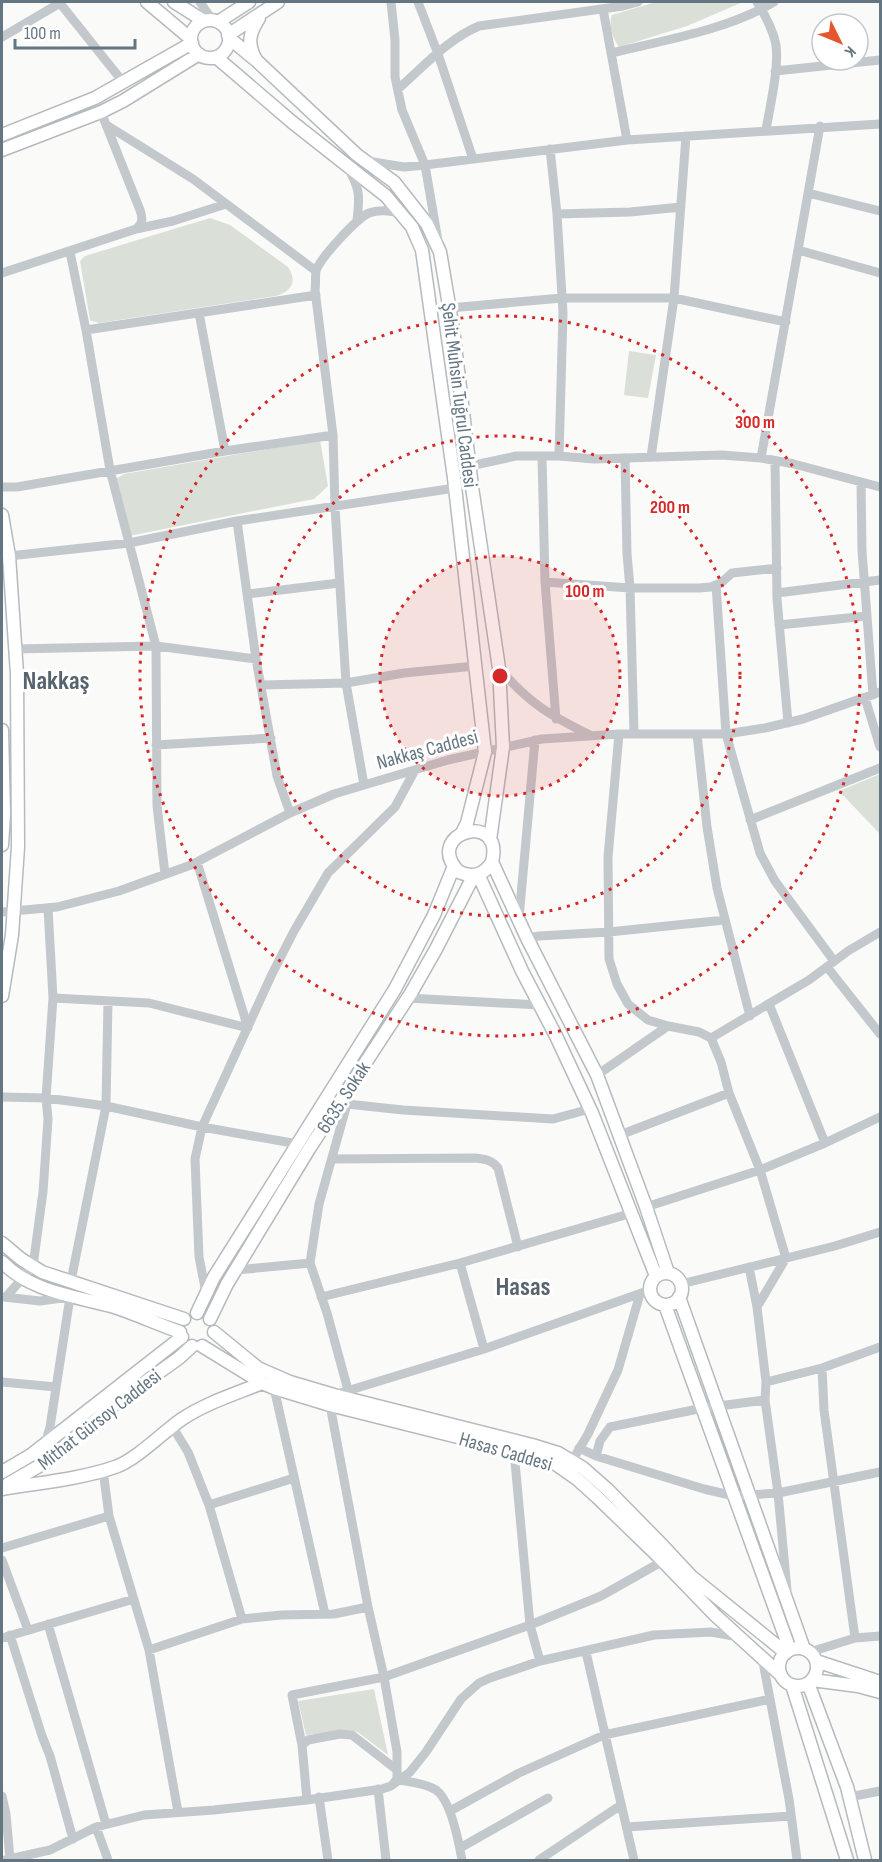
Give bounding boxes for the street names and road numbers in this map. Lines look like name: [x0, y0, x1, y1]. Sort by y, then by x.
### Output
street label: Şehit Muhsin Tuğrul Caddesi: [436, 301, 482, 489]
street label: Nakkaş Caddesi: [374, 725, 481, 775]
street label: 6635. Sokak: [312, 1057, 376, 1138]
street label: Mithat Gürsoy Caddesi: [33, 1364, 166, 1475]
street label: Hasas Caddesi: [456, 1427, 555, 1477]

